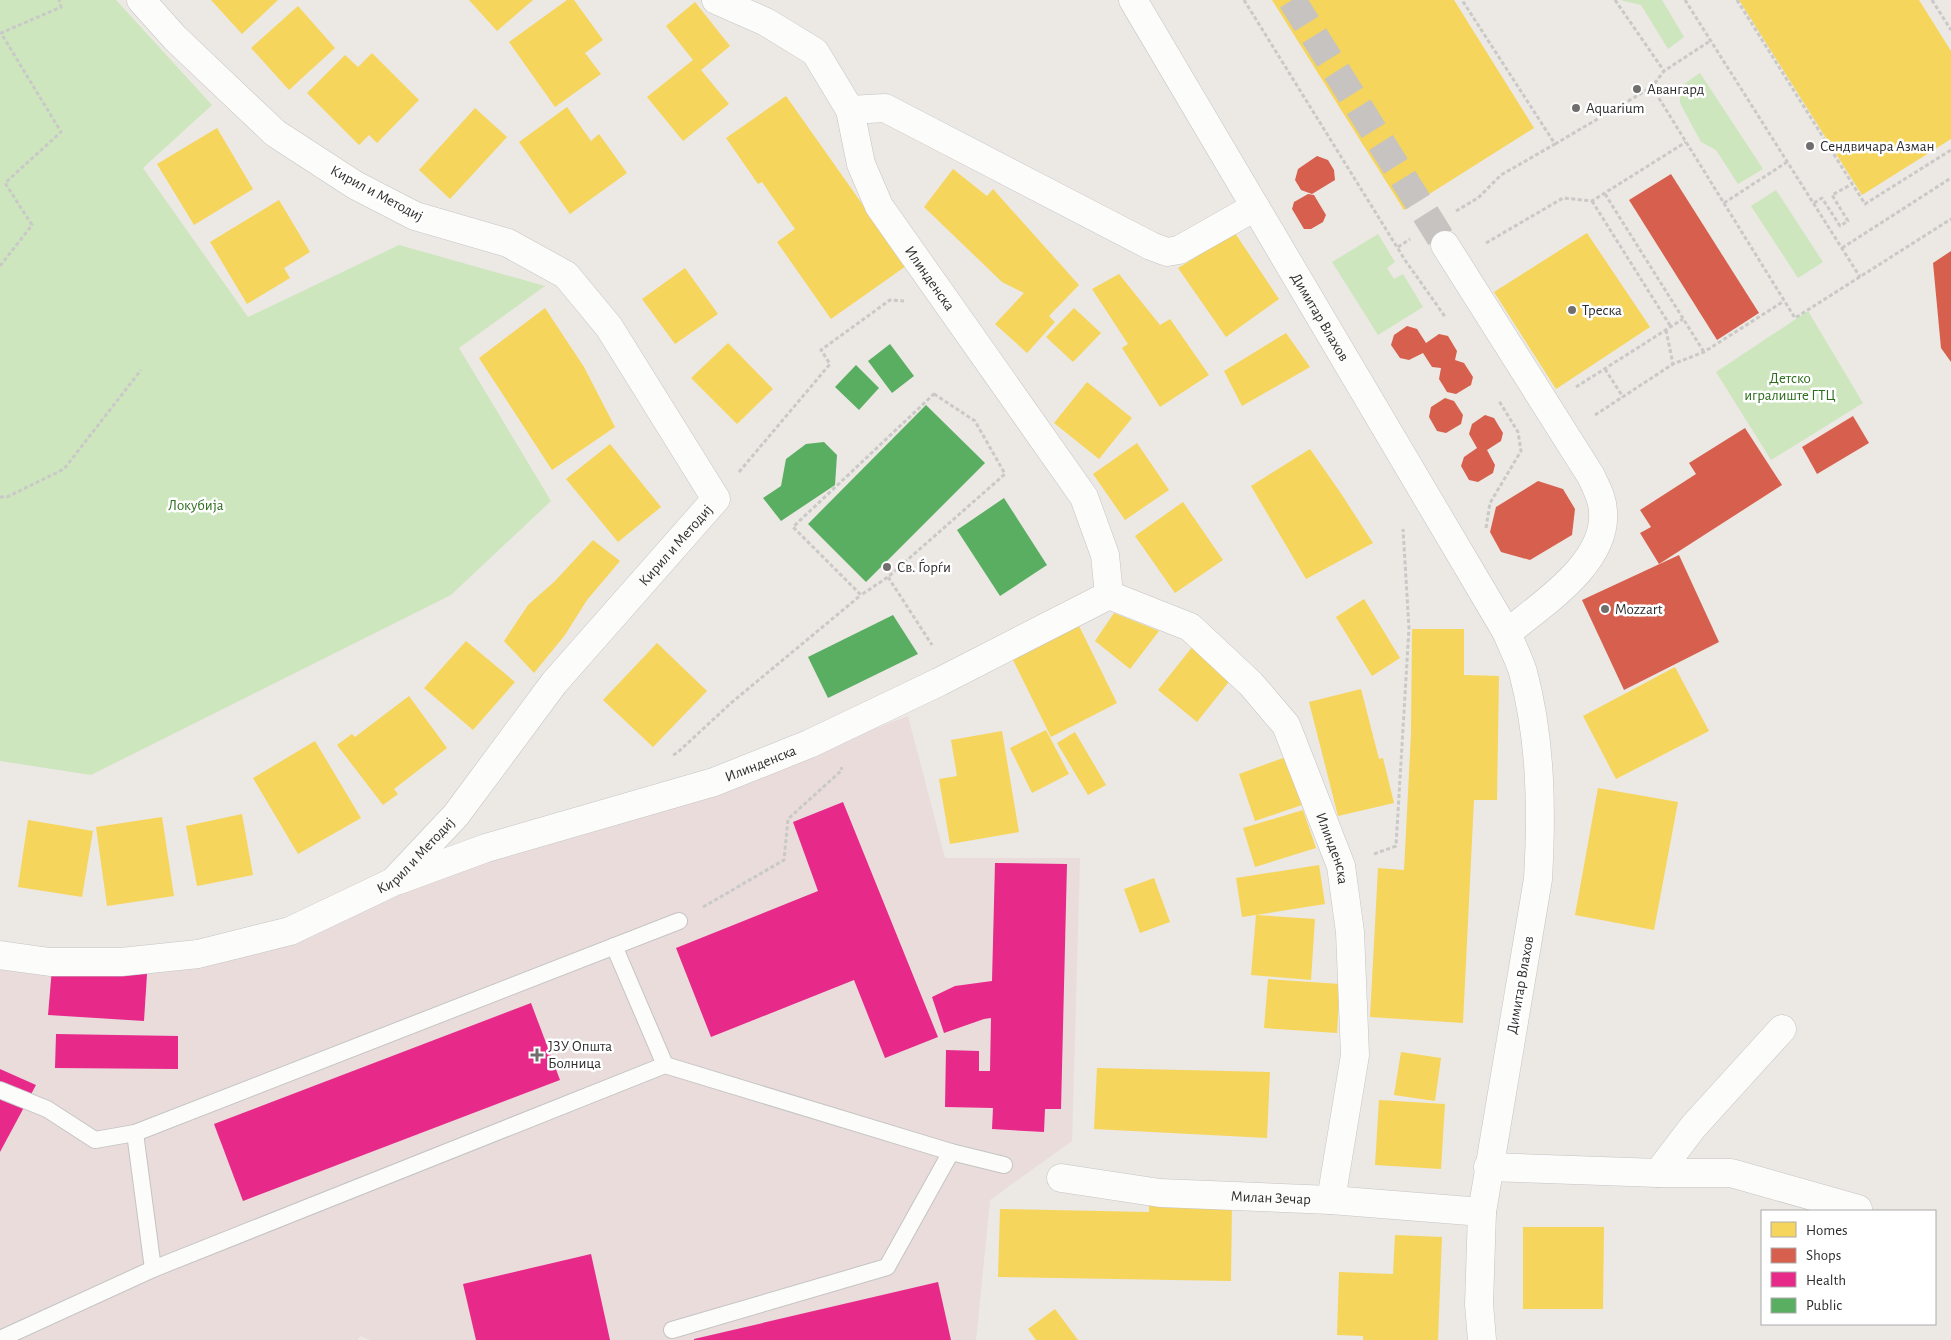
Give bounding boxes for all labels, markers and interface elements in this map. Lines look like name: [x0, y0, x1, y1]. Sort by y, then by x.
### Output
place label: Авангард: [1647, 82, 1704, 97]
marker: Авангард: [1631, 83, 1643, 95]
place label: Aquarium: [1586, 101, 1644, 116]
marker: Aquarium: [1570, 102, 1582, 114]
place label: Сендвичара Азман: [1820, 139, 1935, 154]
marker: Сендвичара Азман: [1804, 140, 1816, 152]
street label: Кирил и Методиј: [328, 163, 426, 224]
street label: Илинденска: [902, 243, 957, 314]
street label: Димитар Влахов: [1288, 270, 1352, 364]
place label: Треска: [1582, 303, 1622, 318]
marker: Треска: [1566, 304, 1578, 316]
park label: Детско игралиште ГТЦ: [1744, 371, 1836, 403]
park label: Локубија: [168, 498, 224, 513]
street label: Кирил и Методиј: [636, 502, 715, 589]
place label: Св. Ѓорѓи: [897, 558, 951, 575]
marker: Св. Ѓорѓи: [881, 561, 893, 573]
place label: Mozzart: [1615, 602, 1663, 617]
marker: Mozzart: [1599, 603, 1611, 615]
street label: Илинденска: [723, 743, 798, 785]
street label: Илинденска: [1313, 810, 1350, 885]
street label: Кирил и Методиј: [374, 815, 457, 897]
street label: Димитар Влахов: [1504, 935, 1537, 1035]
place label: ЈЗУ Општа Болница: [548, 1039, 612, 1071]
marker: ЈЗУ Општа Болница: [530, 1048, 544, 1062]
street label: Милан Зечар: [1230, 1189, 1312, 1207]
legend: [1761, 1210, 1936, 1325]
text: Homes: [1806, 1223, 1848, 1238]
text: Shops: [1806, 1248, 1841, 1263]
text: Health: [1806, 1273, 1846, 1288]
text: Public: [1806, 1298, 1842, 1313]

